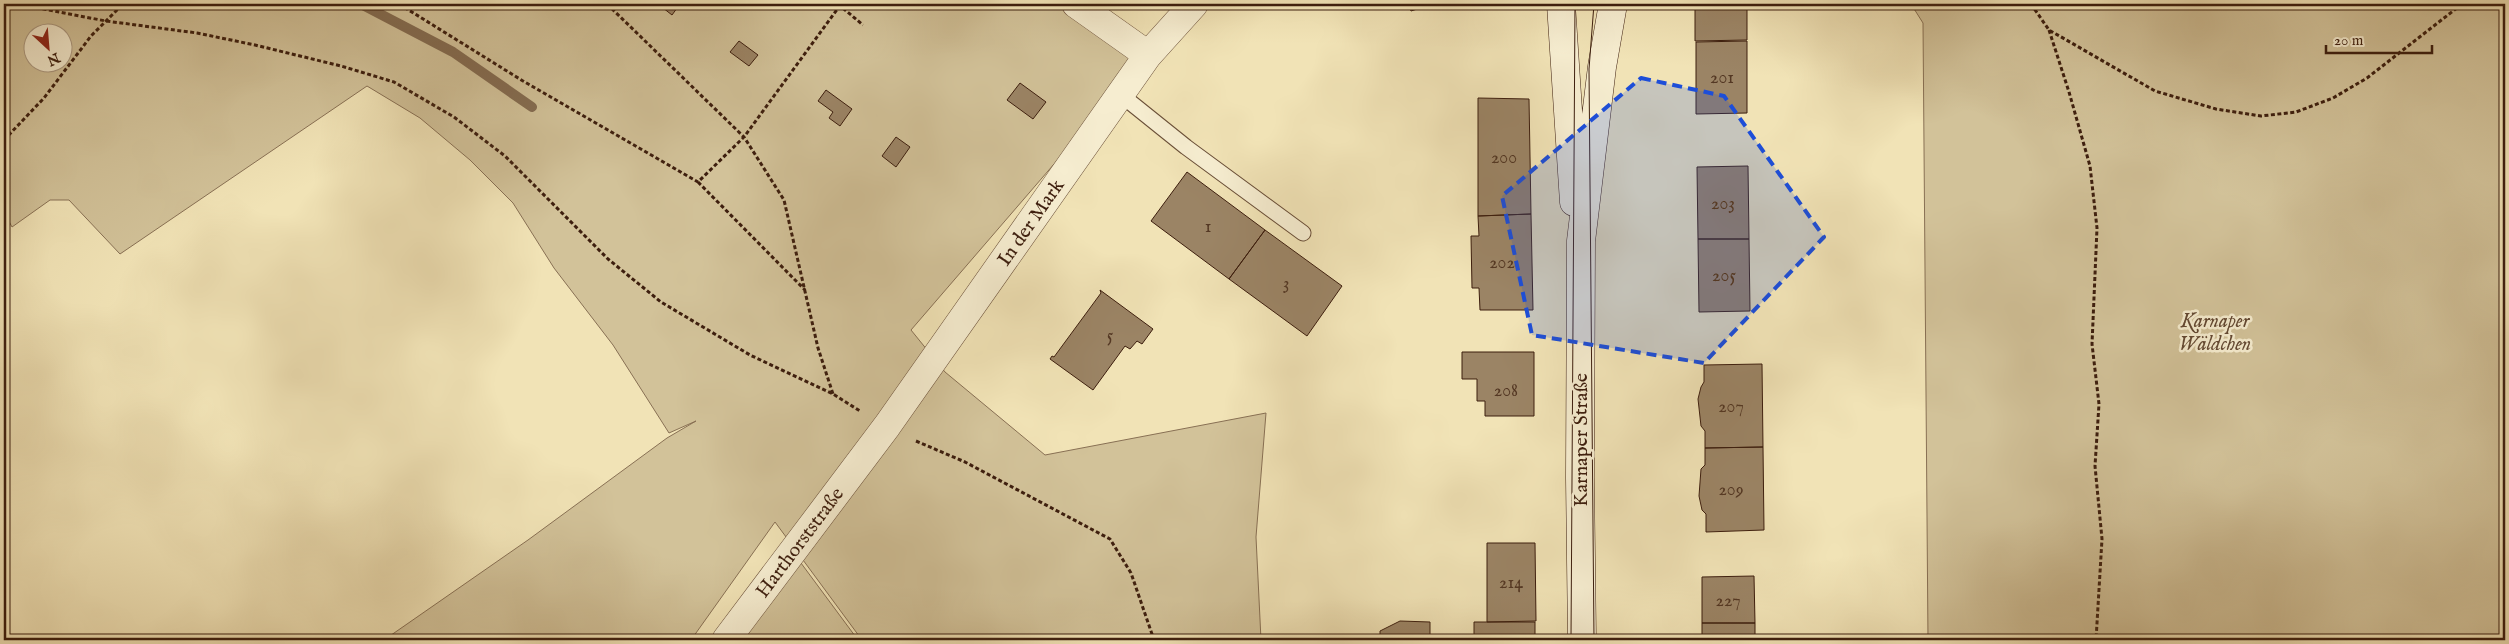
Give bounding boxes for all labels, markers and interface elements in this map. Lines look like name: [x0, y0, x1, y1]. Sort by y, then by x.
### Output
north arrow: [22, 22, 72, 72]
scale bar: [2326, 22, 2433, 54]
text: 20 m: [2334, 31, 2364, 50]
text: N: [44, 48, 64, 70]
house number: 201: [1710, 67, 1734, 90]
house number: 200: [1491, 147, 1517, 170]
street label: In der Mark: [992, 174, 1070, 271]
house number: 203: [1711, 193, 1735, 216]
house number: 1: [1205, 216, 1211, 239]
house number: 202: [1489, 252, 1515, 275]
house number: 205: [1712, 265, 1736, 288]
house number: 3: [1283, 273, 1289, 296]
park label: Karnaper Wäldchen: [2179, 309, 2251, 357]
house number: 5: [1107, 325, 1114, 348]
street label: Karnaper Straße: [1569, 373, 1594, 507]
house number: 208: [1494, 380, 1518, 403]
house number: 207: [1718, 396, 1744, 419]
house number: 209: [1718, 479, 1744, 502]
street label: Harthorststraße: [751, 483, 850, 603]
house number: 214: [1499, 572, 1523, 595]
house number: 227: [1715, 590, 1741, 613]

